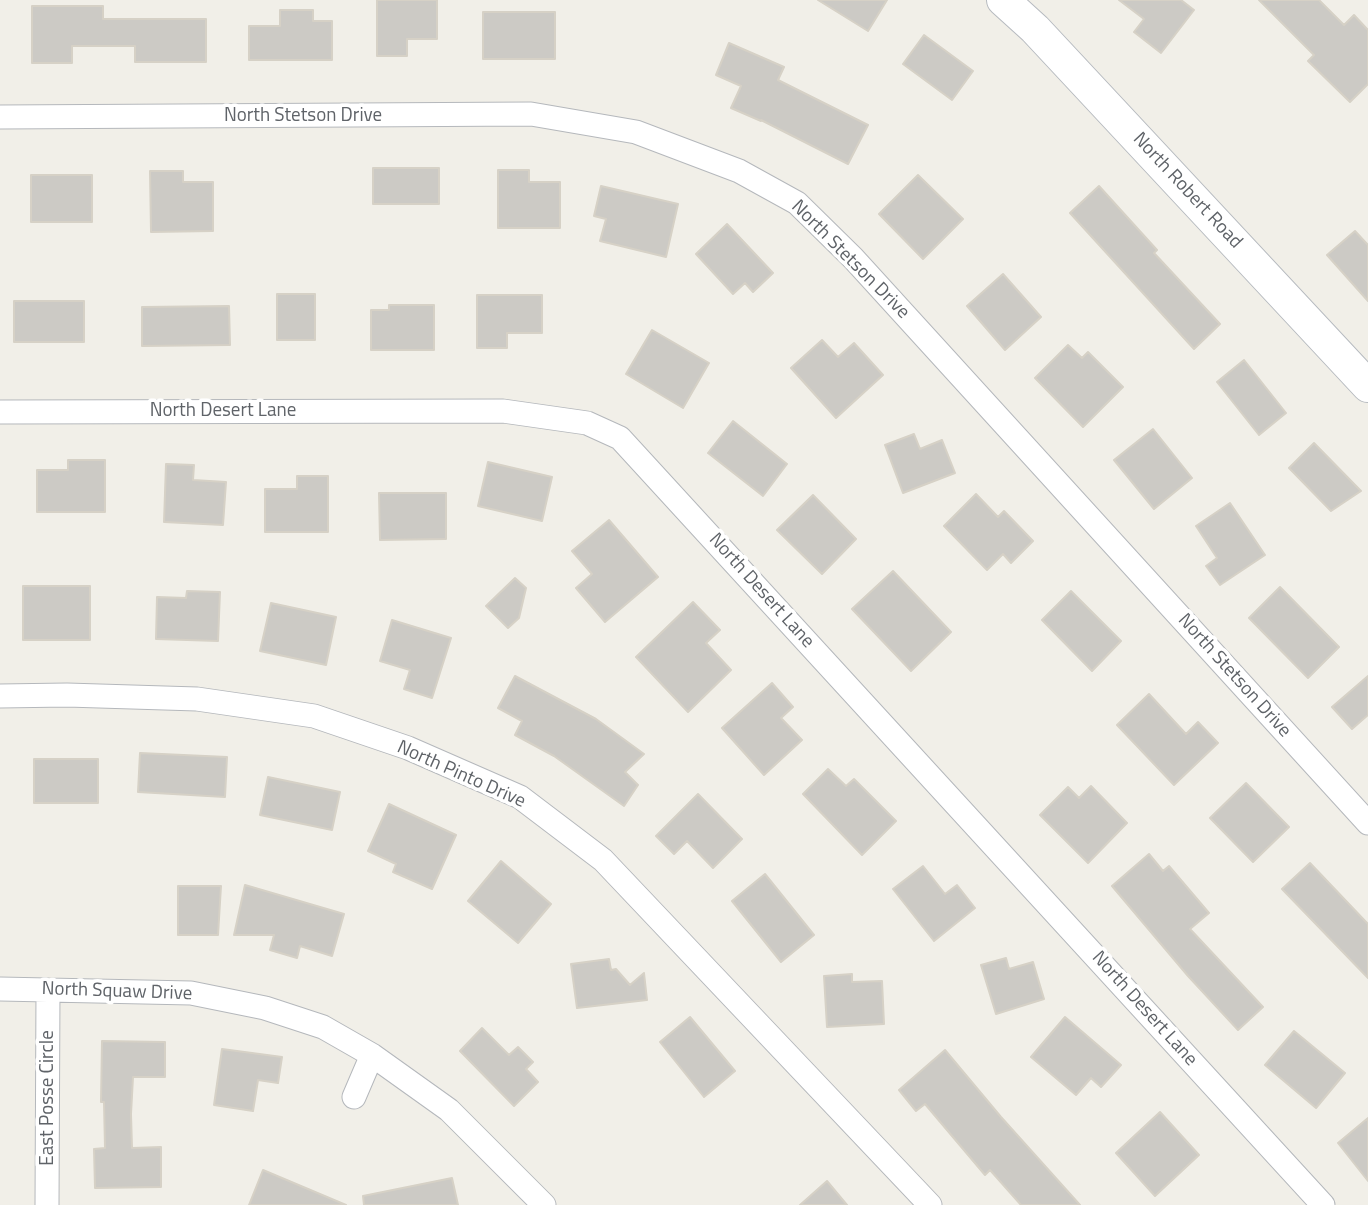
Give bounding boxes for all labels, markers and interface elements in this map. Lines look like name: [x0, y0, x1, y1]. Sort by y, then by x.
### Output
street label: North Stetson Drive: [224, 105, 382, 127]
street label: North Robert Road: [1127, 128, 1247, 254]
street label: North Stetson Drive: [786, 196, 914, 324]
street label: North Desert Lane: [150, 400, 296, 422]
street label: North Desert Lane: [704, 529, 818, 653]
street label: North Stetson Drive: [1173, 610, 1295, 742]
street label: North Pinto Drive: [393, 736, 529, 814]
street label: North Desert Lane: [1087, 947, 1201, 1071]
street label: North Squaw Drive: [41, 978, 193, 1006]
street label: East Posse Circle: [37, 1030, 59, 1166]

